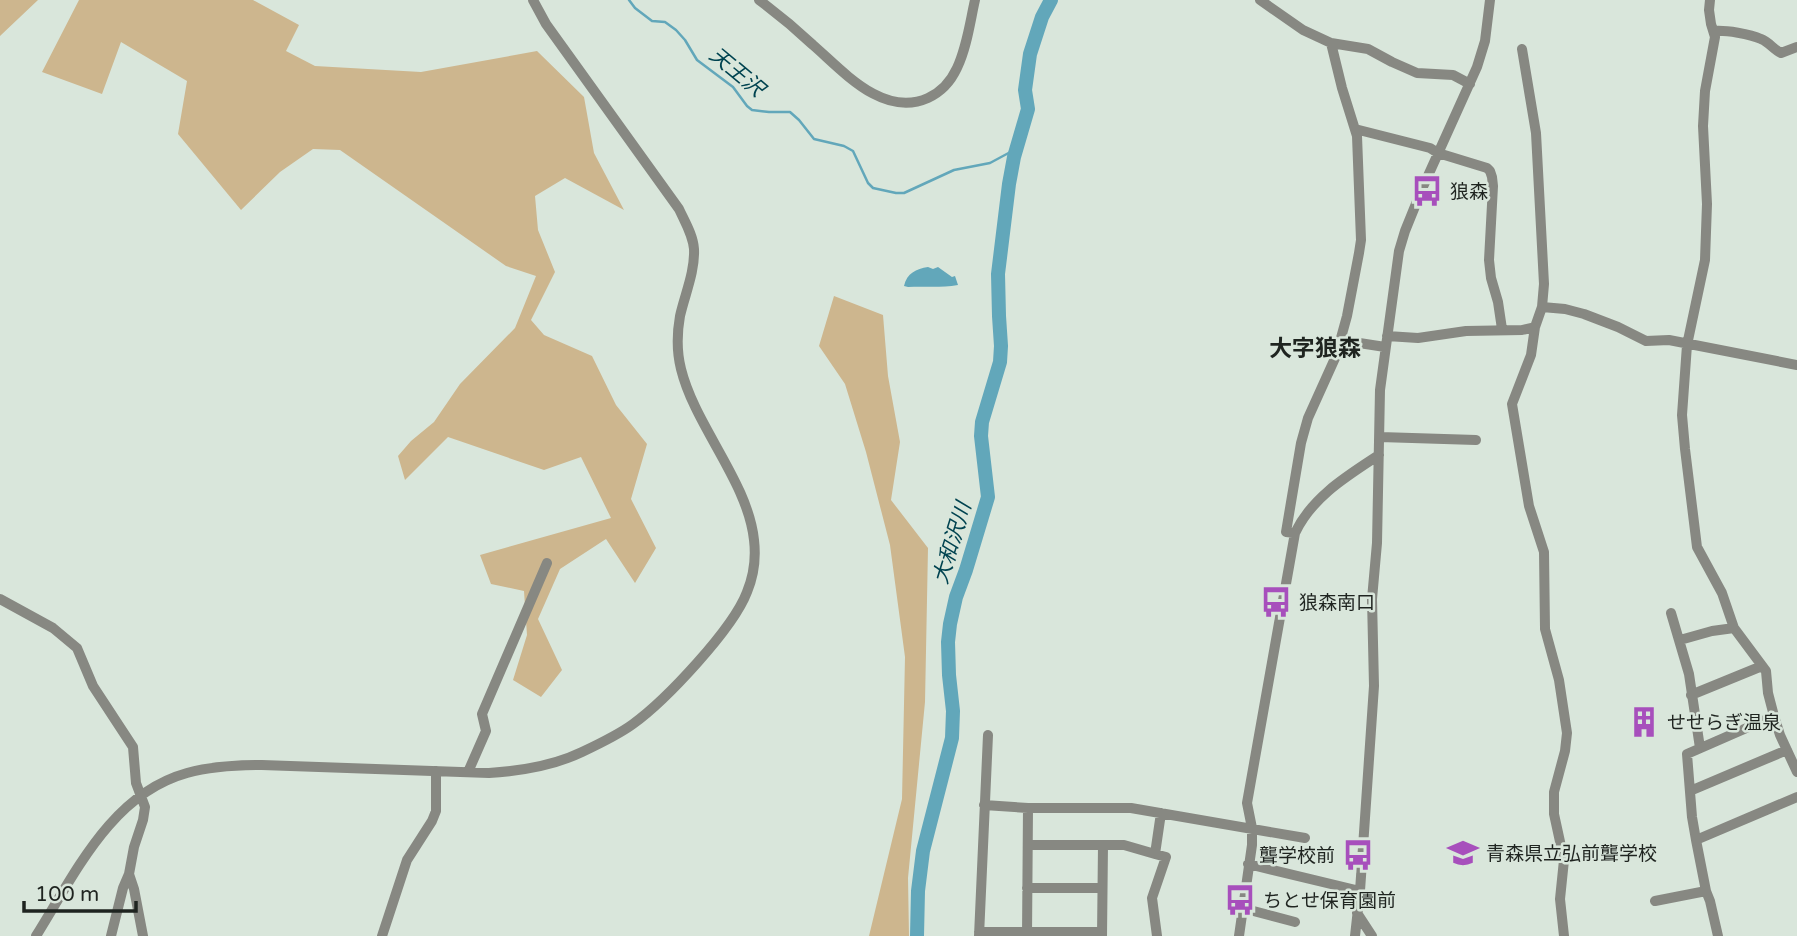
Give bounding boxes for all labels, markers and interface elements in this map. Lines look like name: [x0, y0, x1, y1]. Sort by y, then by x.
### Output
water label: 天王沢: [705, 43, 771, 104]
bus stop icon: 狼森: [1410, 174, 1444, 208]
place label: 狼森: [1450, 181, 1488, 203]
district label: 大字狼森: [1269, 335, 1361, 363]
water label: 大和沢川: [928, 497, 977, 587]
bus stop icon: 狼森南口: [1259, 585, 1293, 619]
place label: 狼森南口: [1299, 592, 1375, 614]
building icon: せせらぎ温泉: [1627, 705, 1661, 739]
place label: せせらぎ温泉: [1667, 712, 1781, 734]
school or university icon: 青森県立弘前聾学校: [1446, 836, 1480, 870]
bus stop icon: 聾学校前: [1341, 838, 1375, 872]
place label: 青森県立弘前聾学校: [1486, 843, 1657, 865]
place label: 聾学校前: [1259, 845, 1335, 867]
scale bar: [24, 870, 136, 914]
text: 100 m: [35, 882, 99, 907]
bus stop icon: ちとせ保育園前: [1223, 883, 1257, 917]
place label: ちとせ保育園前: [1263, 890, 1396, 912]

